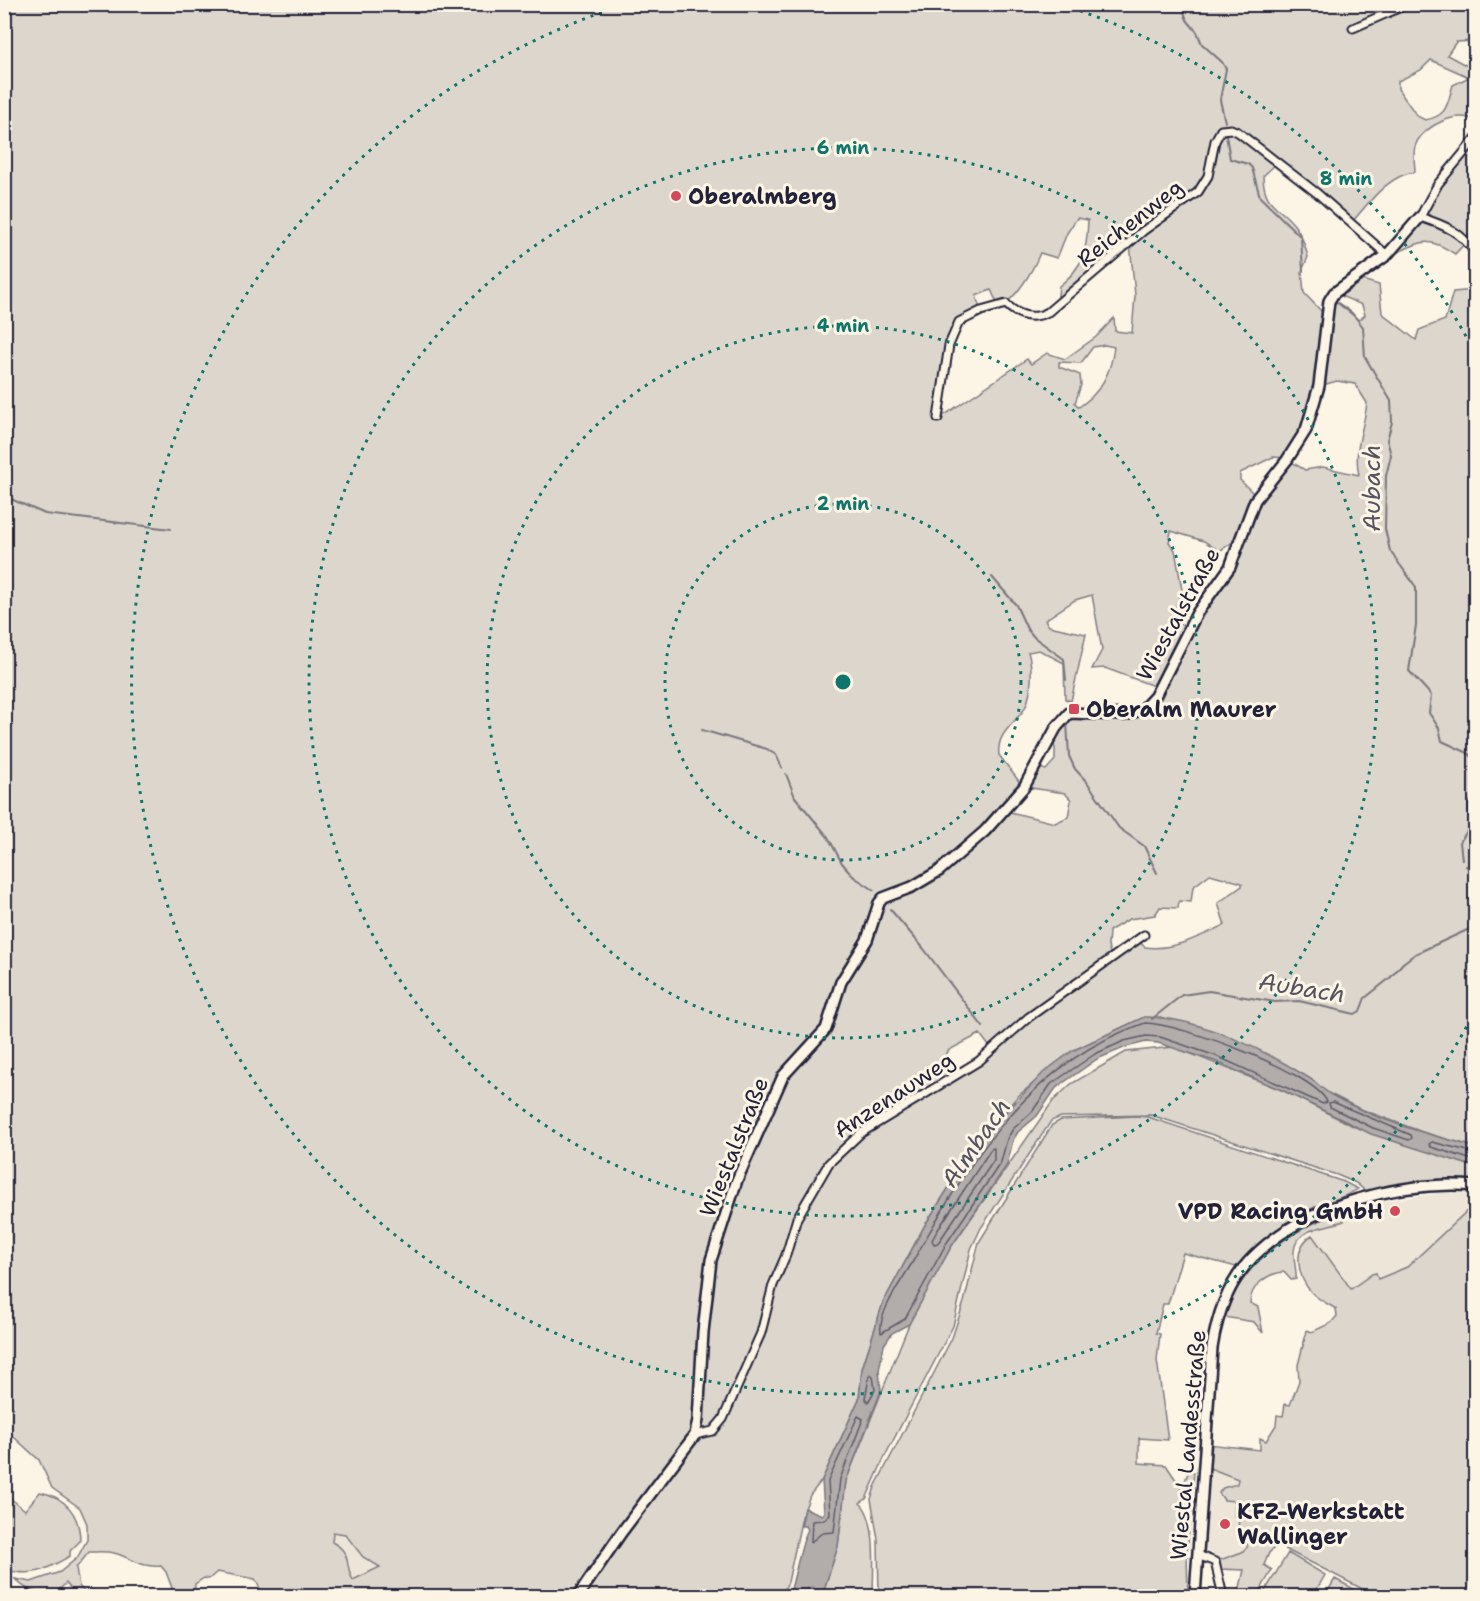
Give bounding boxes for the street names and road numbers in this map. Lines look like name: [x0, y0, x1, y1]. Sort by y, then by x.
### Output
street label: Reichenweg: [1071, 173, 1189, 273]
street label: Wiestalstraße: [1129, 542, 1227, 686]
street label: Anzenauweg: [828, 1045, 960, 1145]
street label: Wiestalstraße: [693, 1073, 775, 1221]
street label: Wiestal Landesstraße: [1163, 1329, 1213, 1561]

